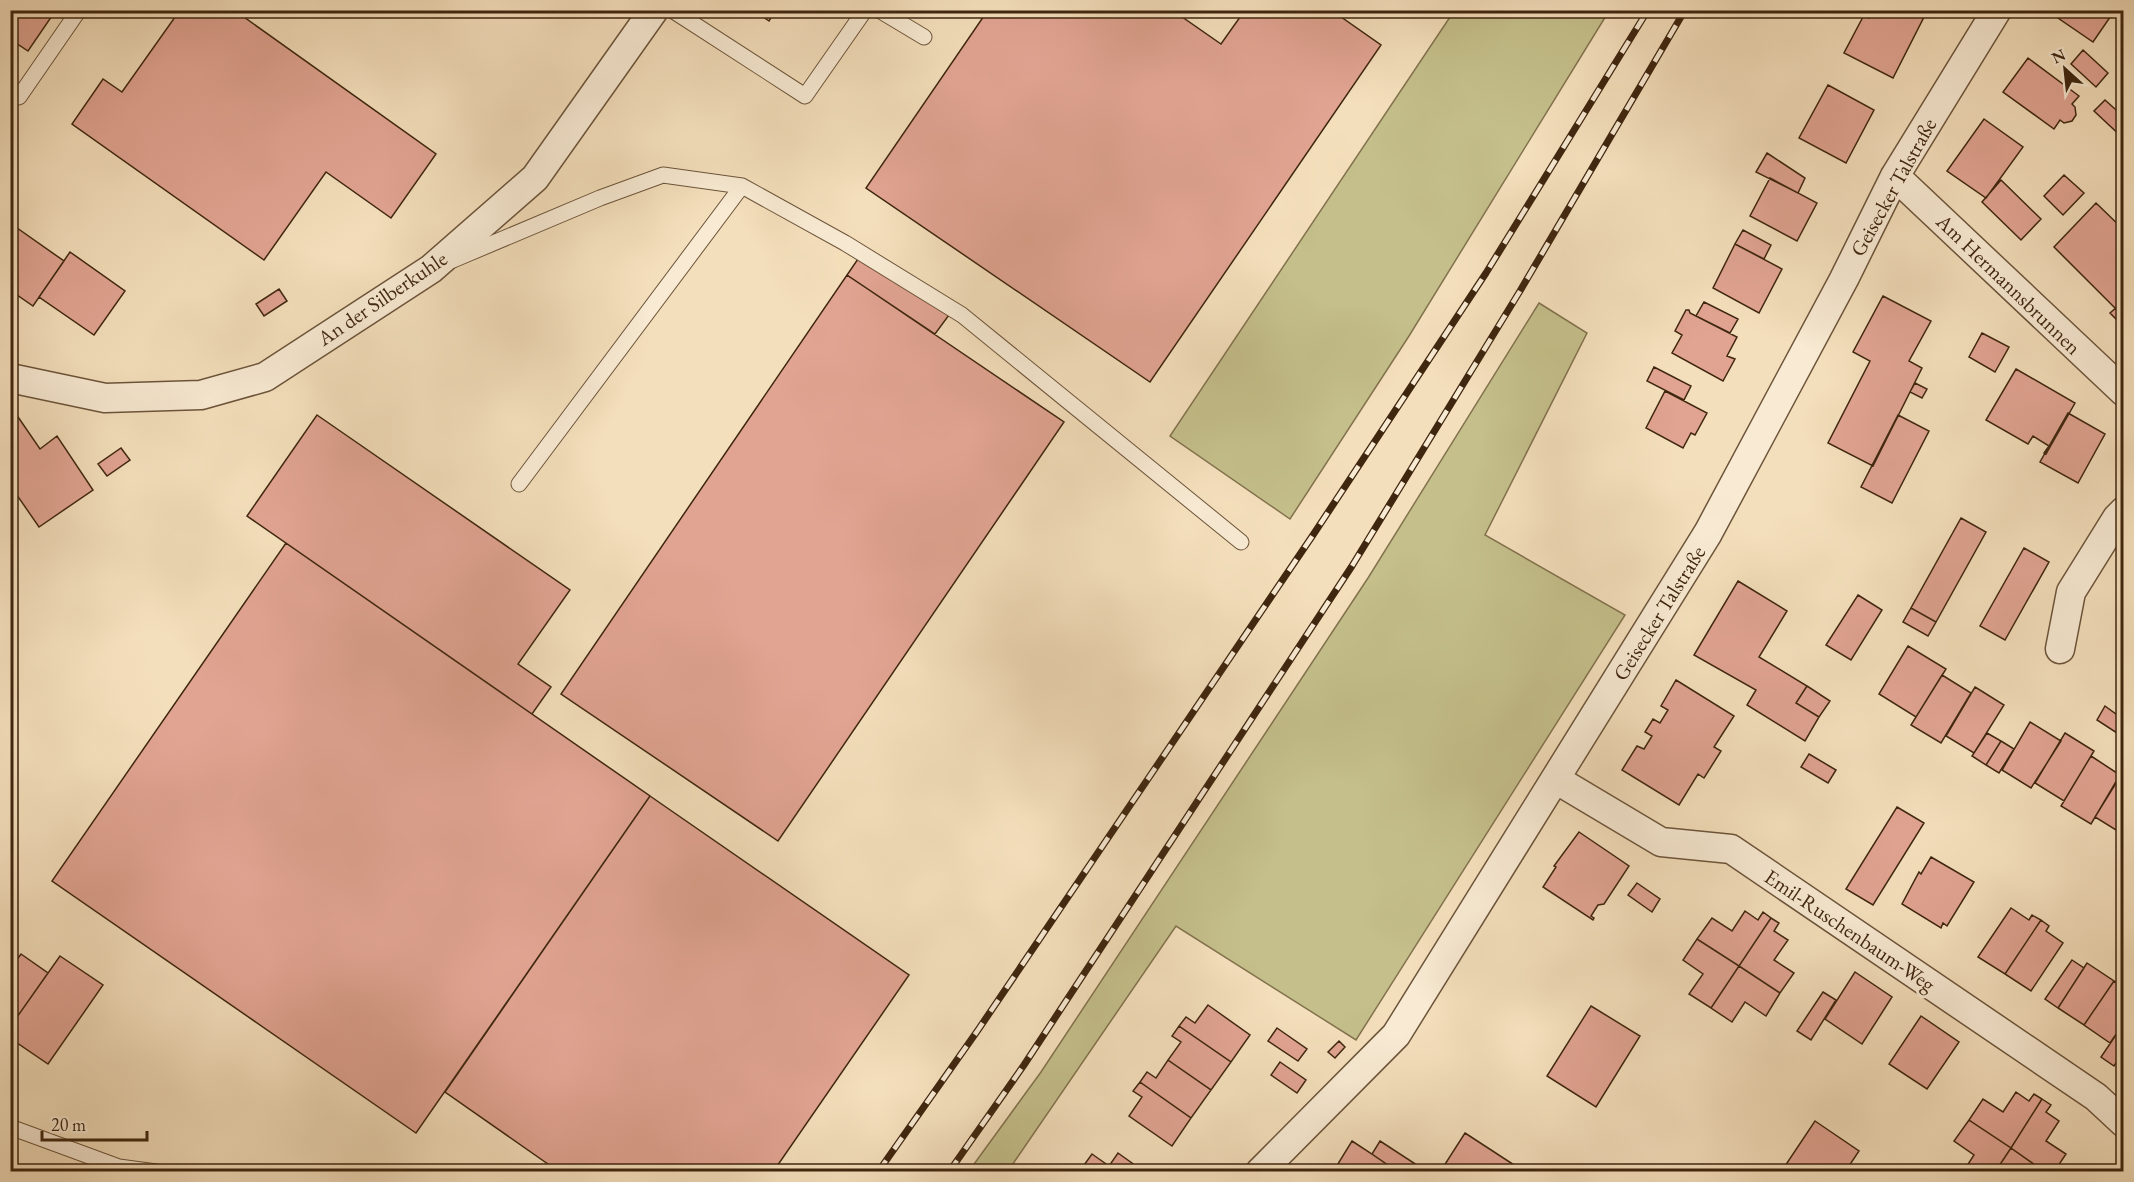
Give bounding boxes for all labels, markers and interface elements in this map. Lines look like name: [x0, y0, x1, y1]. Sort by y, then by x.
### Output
north arrow: [2035, 39, 2095, 99]
text: N: [2048, 44, 2069, 68]
street label: Geisecker Talstraße: [1844, 113, 1942, 261]
street label: Am Hermannsbrunnen: [1930, 207, 2087, 360]
street label: An der Silberkuhle: [311, 245, 452, 352]
street label: Geisecker Talstraße: [1607, 541, 1711, 685]
street label: Emil-Ruschenbaum-Weg: [1759, 863, 1941, 998]
scale bar: [42, 1104, 147, 1142]
text: 20 m: [51, 1113, 86, 1136]

